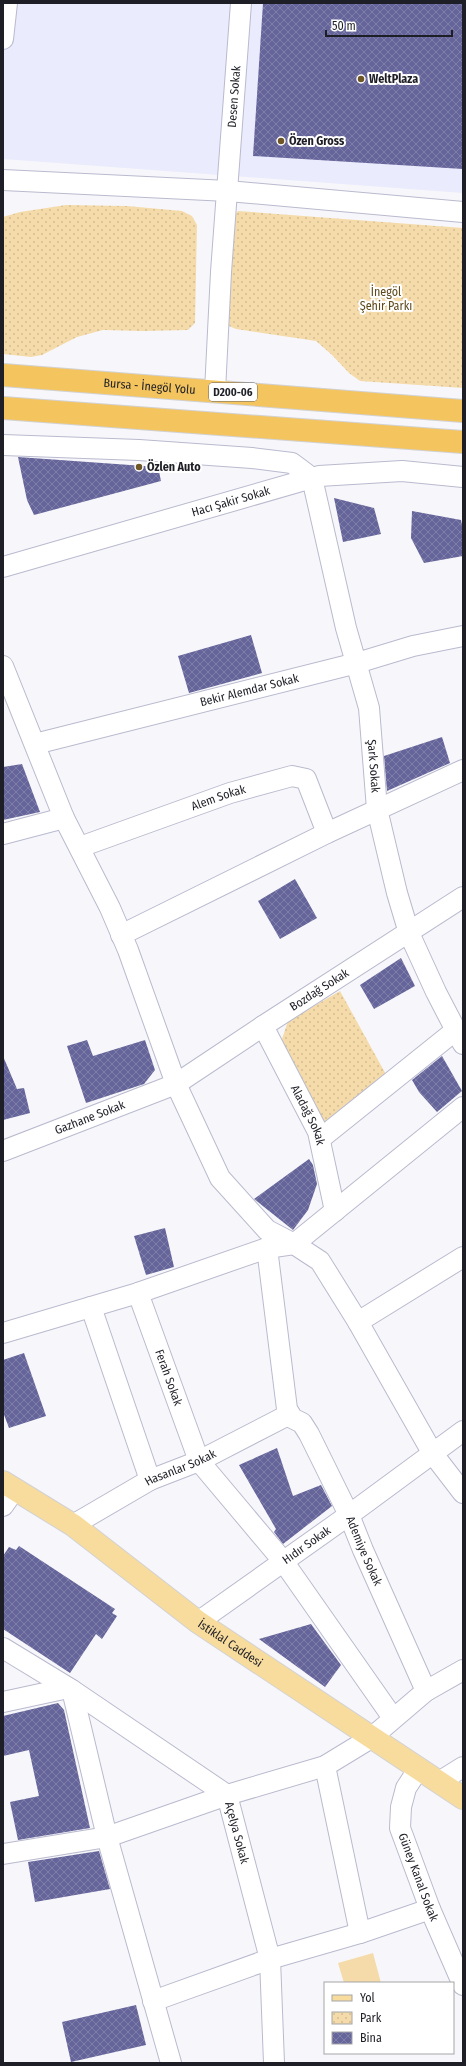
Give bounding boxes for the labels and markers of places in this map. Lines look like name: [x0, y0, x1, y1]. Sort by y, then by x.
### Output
place label: WeltPlaza: [369, 72, 418, 86]
marker: WeltPlaza: [356, 74, 366, 84]
place label: Özen Gross: [289, 133, 345, 148]
marker: Özen Gross: [276, 136, 286, 146]
place label: Özlen Auto: [147, 459, 201, 474]
marker: Özlen Auto: [134, 462, 144, 472]

